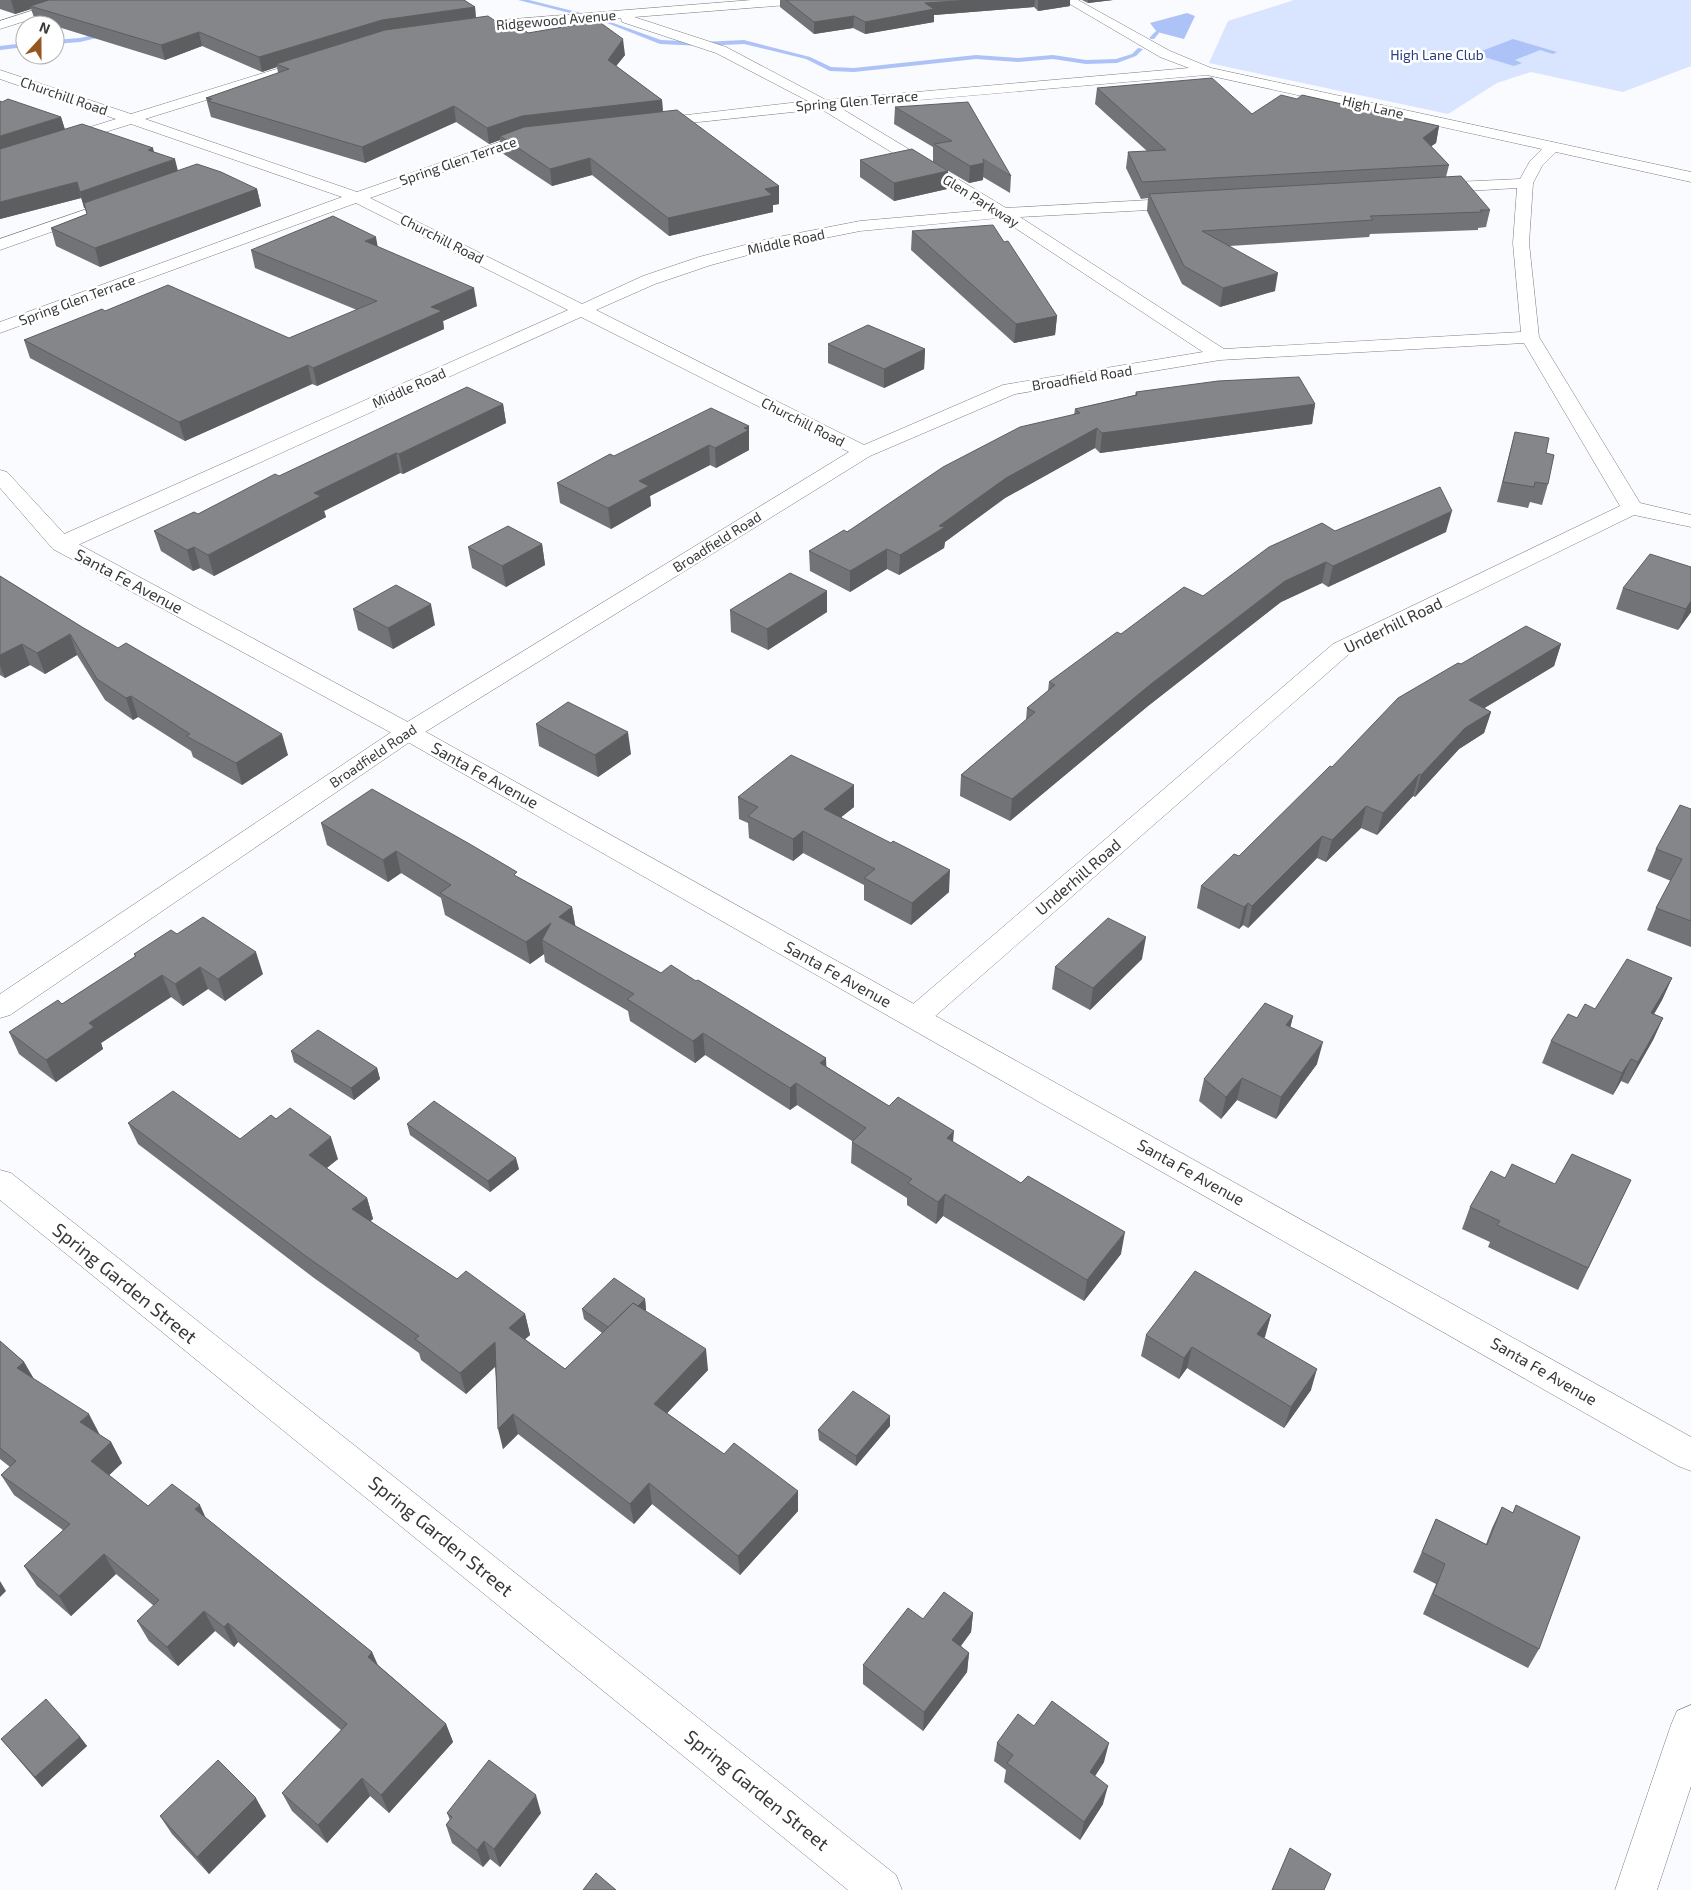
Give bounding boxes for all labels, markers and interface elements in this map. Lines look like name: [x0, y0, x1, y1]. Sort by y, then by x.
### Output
street label: Ridgewood Avenue: [495, 6, 617, 33]
north arrow: [15, 15, 65, 65]
text: N: [37, 18, 53, 37]
park label: High Lane Club: [1390, 46, 1484, 63]
street label: Churchill Road: [18, 73, 110, 118]
street label: Spring Glen Terrace: [795, 87, 919, 114]
street label: High Lane: [1341, 91, 1405, 122]
street label: Spring Glen Terrace: [397, 133, 519, 189]
street label: Glen Parkway: [940, 170, 1023, 231]
street label: Churchill Road: [398, 210, 487, 267]
street label: Middle Road: [746, 225, 826, 258]
street label: Spring Glen Terrace: [16, 271, 137, 329]
street label: Broadfield Road: [1031, 361, 1133, 394]
street label: Middle Road: [369, 364, 448, 411]
street label: Churchill Road: [759, 393, 848, 450]
street label: Broadfield Road: [669, 508, 764, 576]
street label: Santa Fe Avenue: [72, 544, 186, 617]
street label: Underhill Road: [1341, 593, 1445, 657]
street label: Broadfield Road: [326, 720, 419, 791]
street label: Santa Fe Avenue: [428, 737, 542, 812]
street label: Underhill Road: [1031, 834, 1124, 919]
street label: Santa Fe Avenue: [781, 936, 895, 1011]
street label: Santa Fe Avenue: [1134, 1134, 1248, 1209]
street label: Spring Garden Street: [49, 1217, 202, 1348]
street label: Santa Fe Avenue: [1488, 1333, 1601, 1409]
street label: Spring Garden Street: [365, 1470, 518, 1601]
street label: Spring Garden Street: [681, 1724, 834, 1855]

